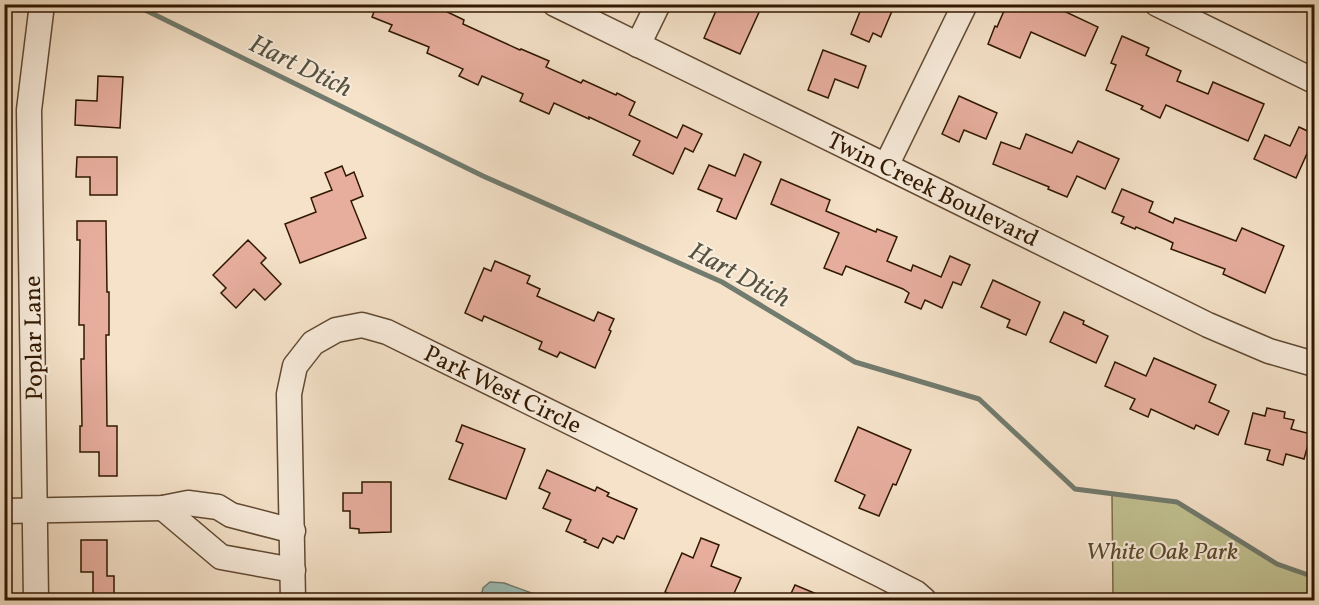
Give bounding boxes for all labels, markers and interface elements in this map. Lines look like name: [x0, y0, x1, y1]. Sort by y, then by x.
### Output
water label: Hart Dtich: [243, 26, 358, 107]
street label: Twin Creek Boulevard: [820, 125, 1044, 257]
water label: Hart Dtich: [682, 234, 796, 318]
street label: Poplar Lane: [17, 275, 53, 401]
street label: Park West Circle: [417, 338, 587, 444]
park label: White Oak Park: [1086, 536, 1238, 570]

